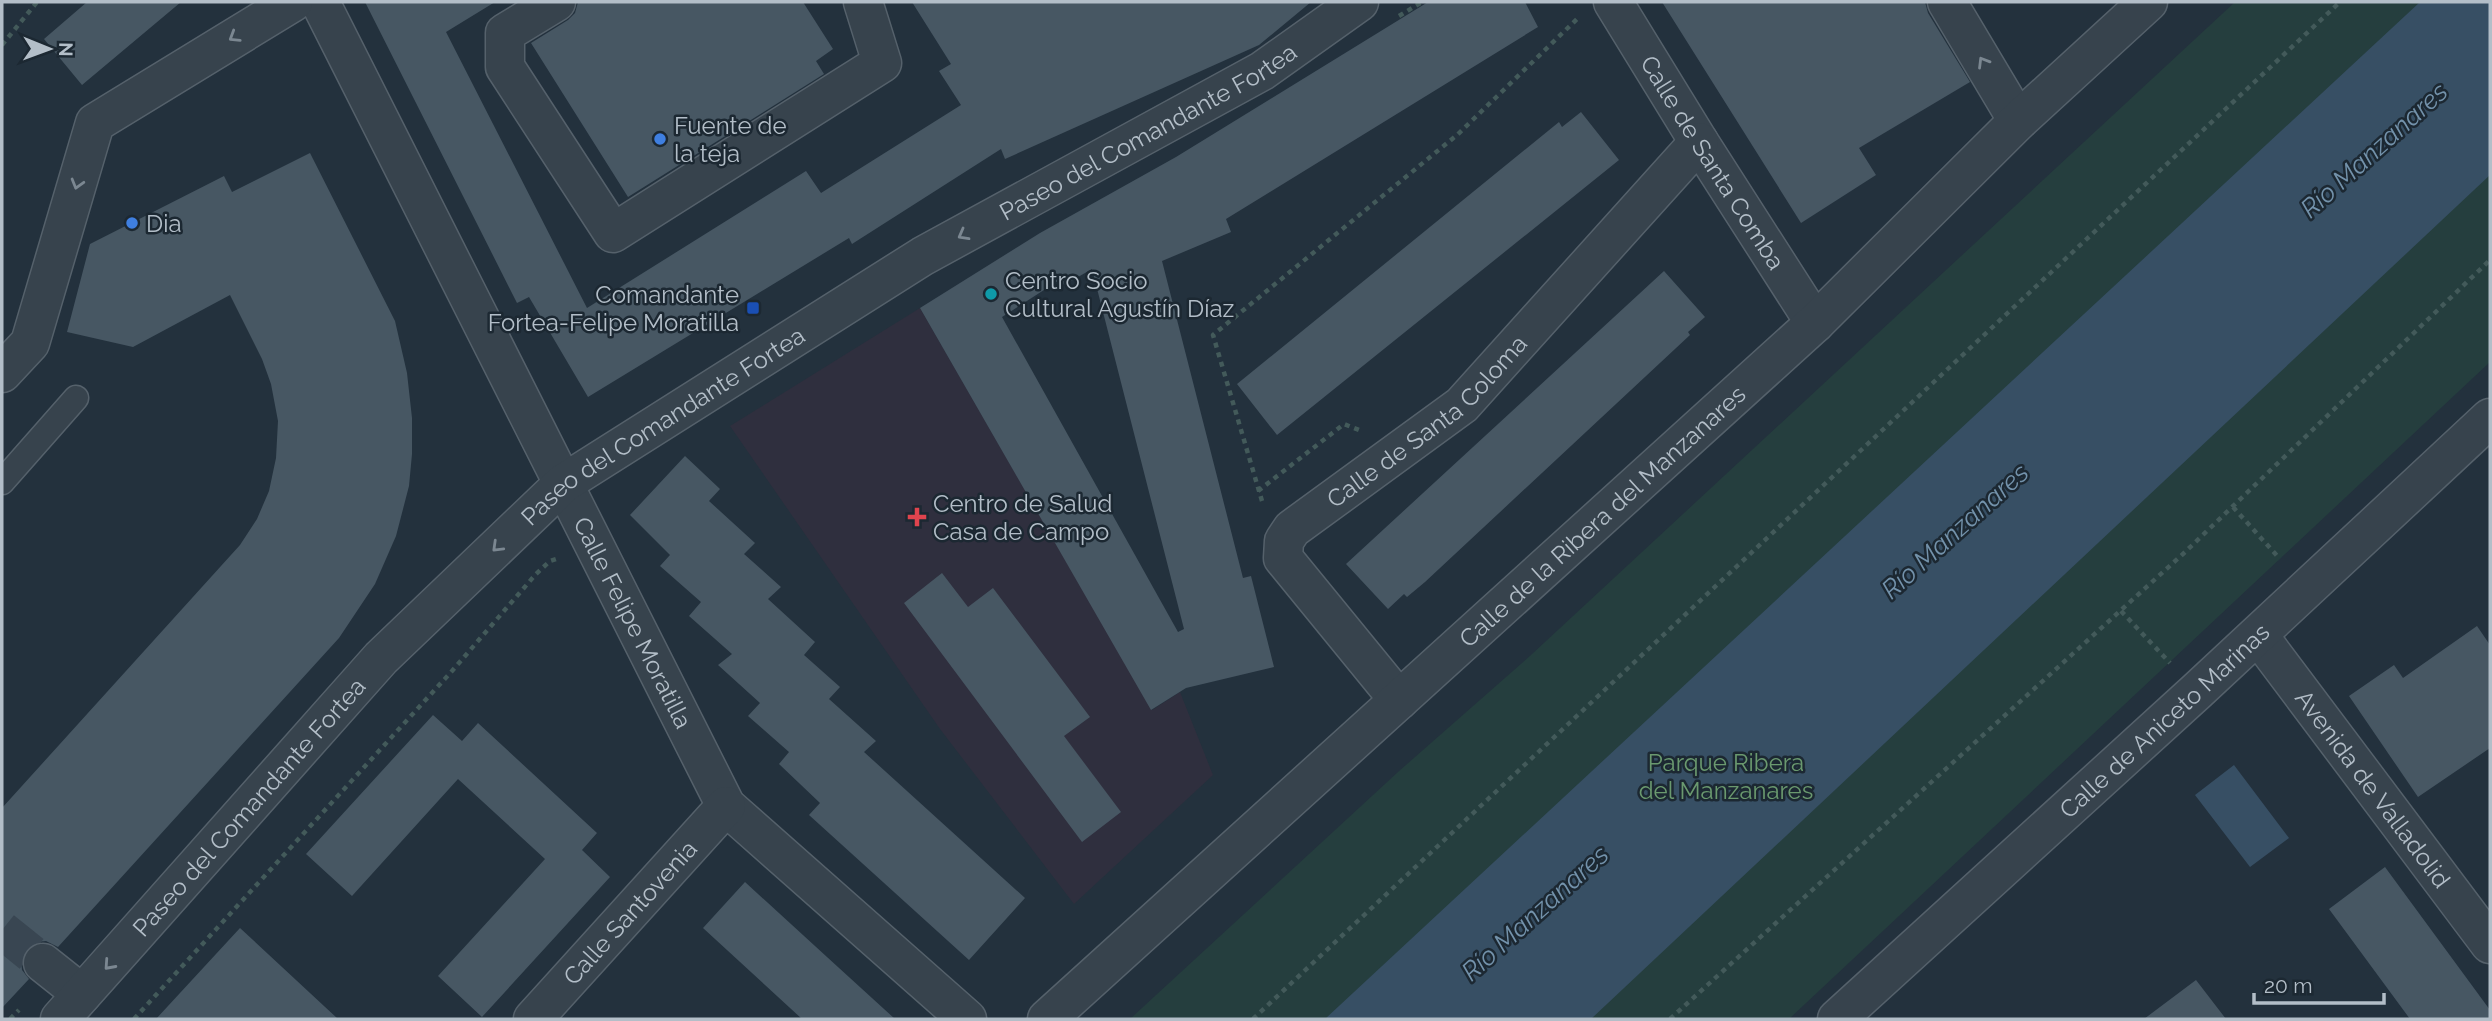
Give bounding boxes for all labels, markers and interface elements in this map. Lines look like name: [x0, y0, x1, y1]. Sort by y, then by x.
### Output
north arrow: [14, 14, 84, 84]
one-way arrow: [229, 29, 242, 42]
street label: Paseo del Comandante Fortea: [994, 37, 1302, 226]
text: N: [55, 42, 77, 57]
street label: Calle de Santa Comba: [1635, 50, 1791, 275]
one-way arrow: [1979, 57, 1992, 70]
water label: Río Manzanares: [2295, 76, 2453, 224]
place label: Fuente de la teja: [674, 111, 787, 168]
marker: Fuente de la teja: [652, 131, 668, 147]
one-way arrow: [70, 178, 85, 190]
place label: Dia: [146, 209, 181, 238]
marker: Dia: [124, 215, 140, 231]
one-way arrow: [958, 226, 970, 240]
place label: Centro Socio Cultural Agustín Díaz: [1005, 266, 1234, 323]
place label: Comandante Fortea-Felipe Moratilla: [488, 280, 739, 337]
marker: Centro Socio Cultural Agustín Díaz: [983, 286, 999, 302]
marker: Comandante Fortea-Felipe Moratilla: [745, 300, 761, 316]
street label: Paseo del Comandante Fortea: [515, 320, 810, 531]
street label: Calle de Santa Coloma: [1321, 329, 1533, 513]
street label: Calle de la Ribera del Manzanares: [1453, 379, 1751, 653]
water label: Río Manzanares: [1876, 457, 2034, 605]
place label: Centro de Salud Casa de Campo: [933, 489, 1112, 546]
marker: Centro de Salud Casa de Campo: [907, 507, 927, 527]
street label: Calle Felipe Moratilla: [568, 512, 699, 733]
one-way arrow: [492, 539, 505, 552]
street label: Calle de Aniceto Marinas: [2053, 617, 2275, 824]
street label: Paseo del Comandante Fortea: [126, 672, 371, 942]
street label: Avenida de Valladolid: [2290, 684, 2457, 893]
park label: Parque Ribera del Manzanares: [1639, 748, 1813, 805]
street label: Calle Santovenia: [557, 834, 703, 991]
water label: Río Manzanares: [1456, 839, 1614, 987]
one-way arrow: [105, 957, 117, 970]
scale bar: [2254, 962, 2384, 1006]
text: 20 m: [2264, 973, 2312, 998]

